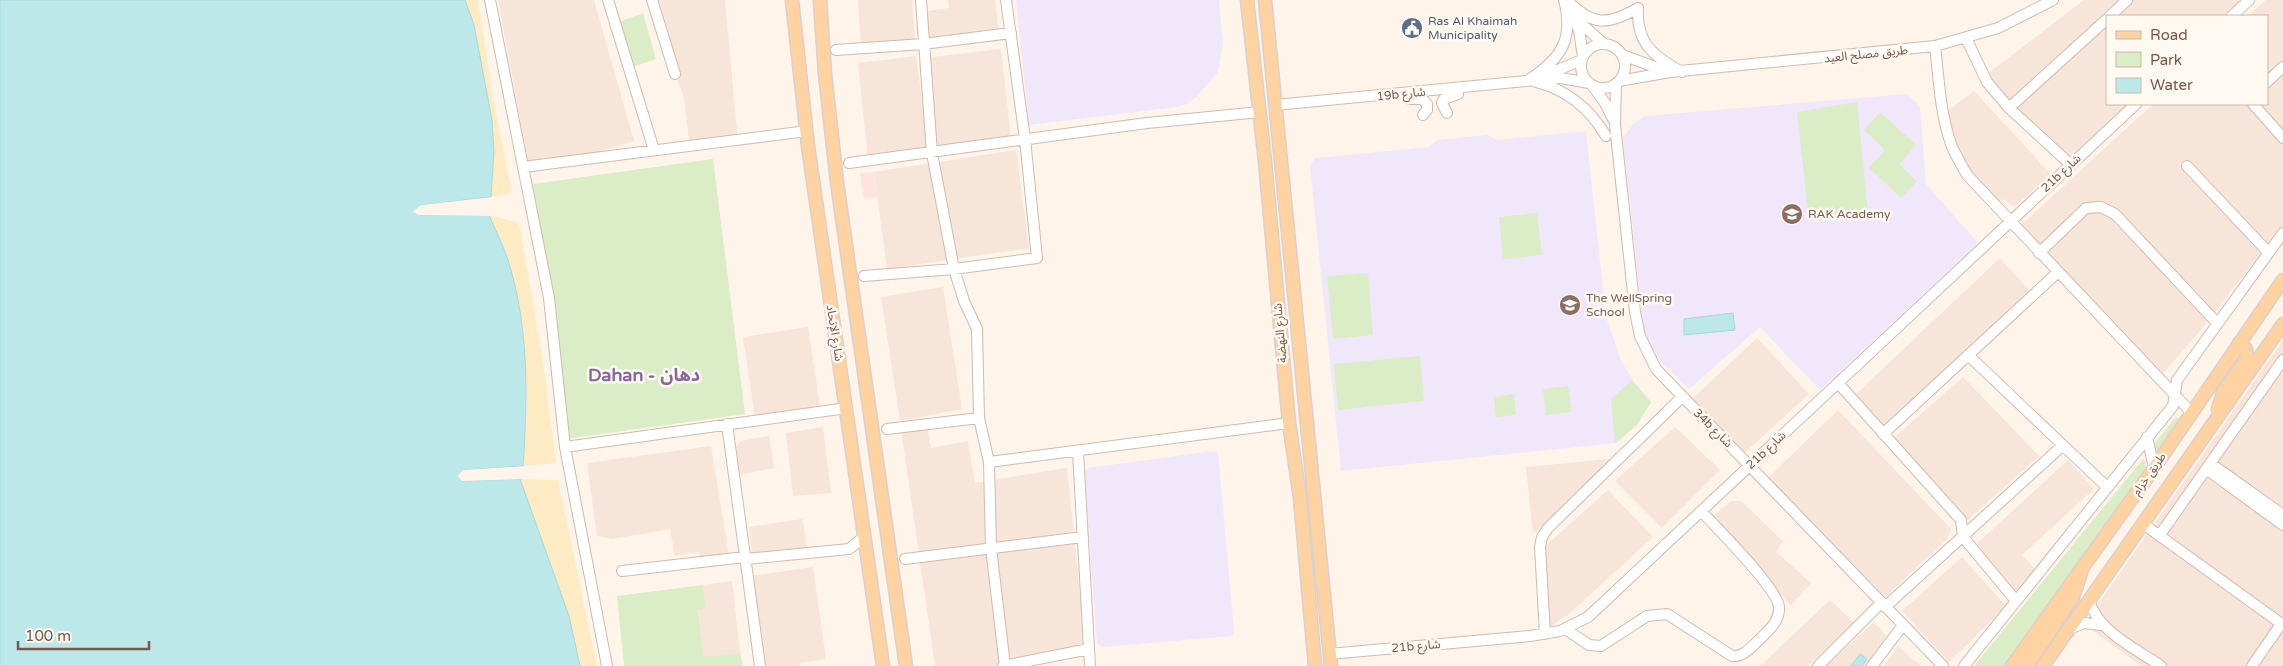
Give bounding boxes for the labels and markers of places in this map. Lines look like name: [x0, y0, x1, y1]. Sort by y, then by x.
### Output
place label: Ras Al Khaimah Municipality: [1428, 14, 1517, 42]
public building icon: Ras Al Khaimah Municipality: [1400, 16, 1424, 40]
school or university icon: RAK Academy: [1780, 202, 1804, 226]
place label: RAK Academy: [1808, 207, 1891, 221]
place label: The WellSpring School: [1586, 291, 1672, 319]
school or university icon: The WellSpring School: [1558, 293, 1582, 317]

